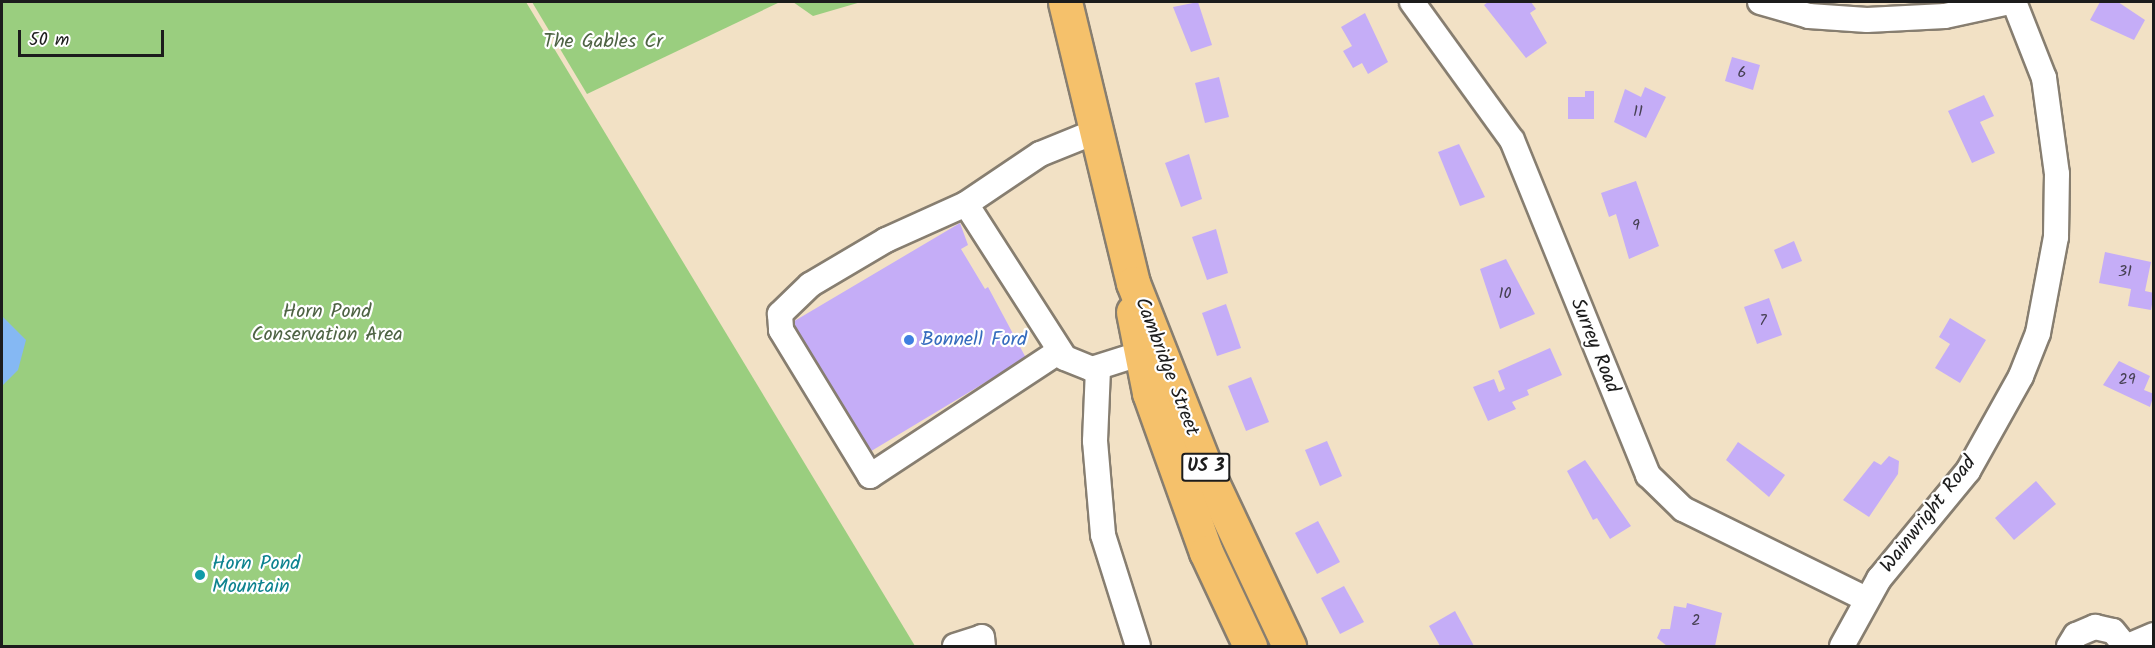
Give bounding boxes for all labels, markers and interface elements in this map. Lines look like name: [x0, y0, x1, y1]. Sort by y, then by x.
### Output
scale bar: [21, 18, 166, 56]
text: 50 m: [29, 26, 69, 55]
park label: The Gables Cr: [543, 30, 663, 54]
house number: 6: [1738, 63, 1746, 83]
house number: 11: [1633, 102, 1643, 122]
house number: 9: [1632, 216, 1640, 236]
house number: 31: [2118, 262, 2132, 282]
house number: 10: [1498, 284, 1512, 304]
street label: Cambridge Street: [1129, 294, 1203, 440]
street label: Surrey Road: [1564, 295, 1624, 397]
park label: Horn Pond Conservation Area: [251, 301, 403, 348]
house number: 7: [1759, 311, 1767, 331]
place label: Bonnell Ford: [921, 328, 1027, 352]
marker: Bonnell Ford: [902, 333, 916, 347]
house number: 29: [2118, 370, 2136, 390]
road number: US 3: [1180, 452, 1232, 482]
street label: Wainwright Road: [1876, 452, 1982, 578]
place label: Horn Pond Mountain: [212, 552, 300, 599]
marker: Horn Pond Mountain: [193, 568, 207, 582]
house number: 2: [1691, 611, 1701, 631]

